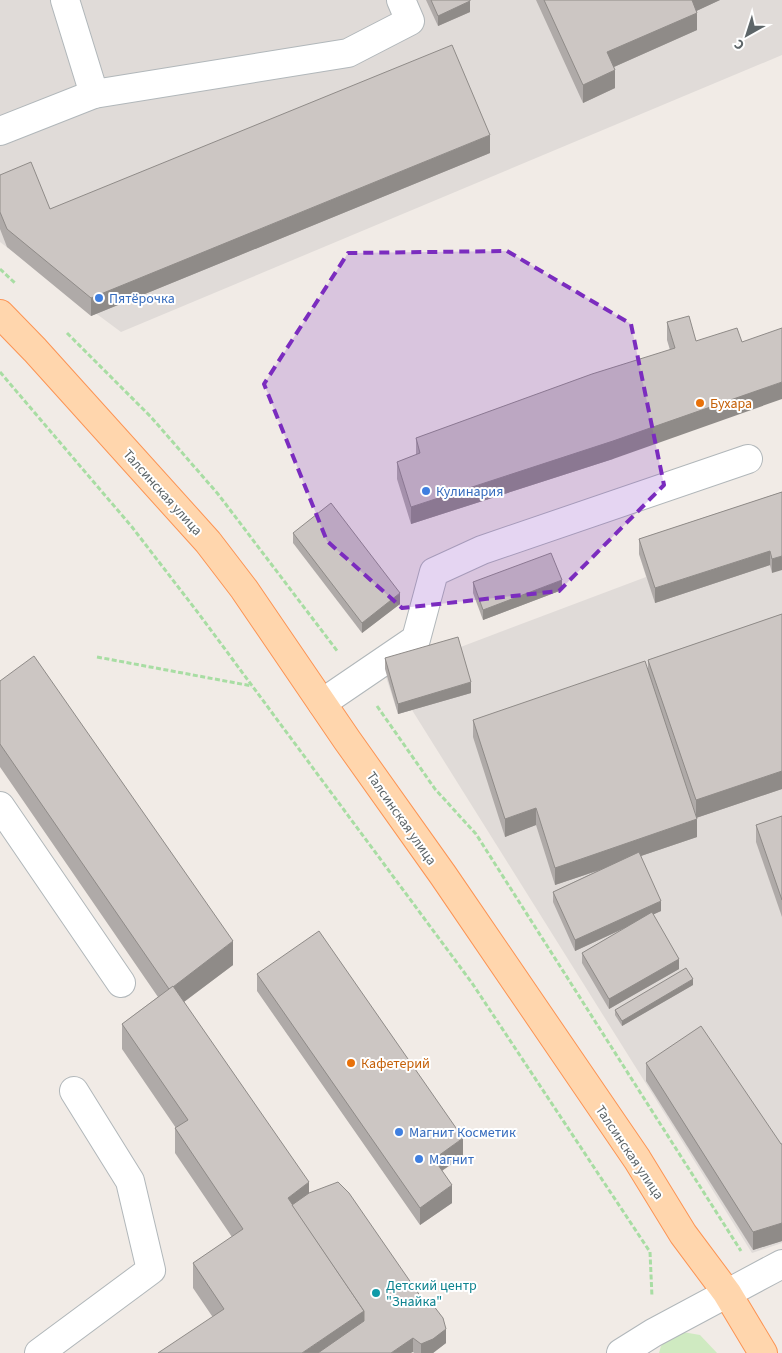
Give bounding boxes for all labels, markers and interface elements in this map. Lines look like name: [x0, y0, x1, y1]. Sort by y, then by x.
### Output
north arrow: [722, 10, 772, 60]
text: С: [730, 34, 749, 55]
place label: Пятёрочка: [109, 289, 175, 309]
marker: Пятёрочка: [93, 292, 105, 304]
place label: Бухара: [710, 394, 752, 414]
marker: Бухара: [694, 397, 706, 409]
street label: Талсинская улица: [118, 445, 207, 540]
place label: Кулинария: [436, 482, 503, 502]
marker: Кулинария: [420, 485, 432, 497]
street label: Талсинская улица: [361, 768, 441, 869]
place label: Кафетерий: [361, 1054, 430, 1074]
marker: Кафетерий: [345, 1057, 357, 1069]
street label: Талсинская улица: [590, 1101, 668, 1204]
place label: Магнит Косметик: [409, 1123, 516, 1143]
marker: Магнит Косметик: [393, 1126, 405, 1138]
place label: Магнит: [429, 1150, 475, 1170]
marker: Магнит: [413, 1153, 425, 1165]
place label: Детский центр "Знайка": [386, 1276, 477, 1312]
marker: Детский центр "Знайка": [370, 1287, 382, 1299]

